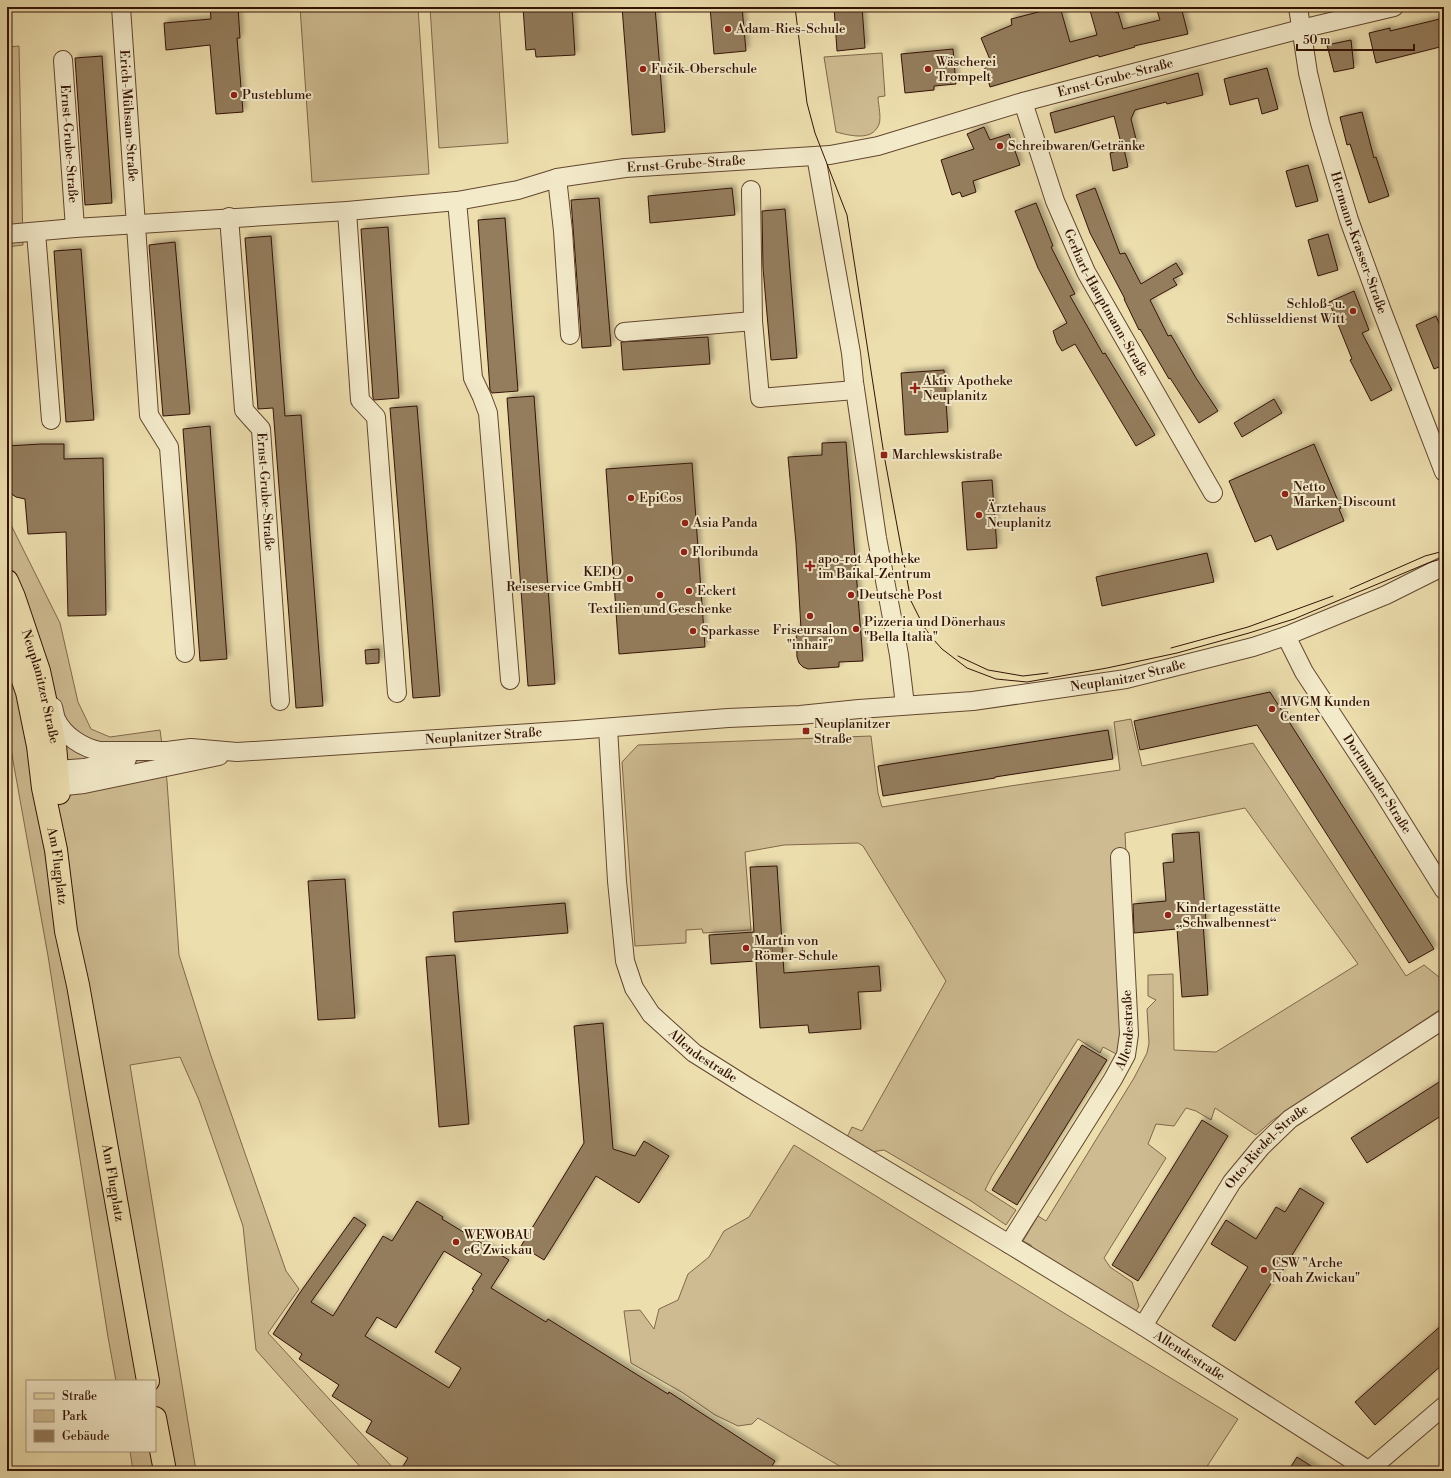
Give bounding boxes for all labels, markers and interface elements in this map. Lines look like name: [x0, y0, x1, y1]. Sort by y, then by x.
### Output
place label: Adam-Ries-Schule: [735, 21, 846, 37]
marker: Adam-Ries-Schule: [723, 24, 733, 34]
scale bar: [1297, 26, 1414, 52]
text: 50 m: [1303, 33, 1331, 48]
street label: Erich-Mühsam-Straße: [116, 49, 141, 183]
place label: Wäscherei Trompelt: [935, 54, 996, 85]
street label: Ernst-Grube-Straße: [1056, 55, 1175, 101]
place label: Fučik-Oberschule: [651, 61, 758, 77]
marker: Fučik-Oberschule: [638, 64, 648, 74]
marker: Wäscherei Trompelt: [923, 64, 933, 74]
street label: Ernst-Grube-Straße: [57, 84, 81, 204]
place label: Pusteblume: [242, 87, 312, 103]
marker: Pusteblume: [229, 90, 239, 100]
place label: Schreibwaren/Getränke: [1008, 138, 1146, 154]
marker: Schreibwaren/Getränke: [995, 141, 1005, 151]
street label: Ernst-Grube-Straße: [626, 152, 746, 176]
street label: Hermann-Krasser-Straße: [1327, 170, 1391, 317]
street label: Gerhart-Hauptmann-Straße: [1060, 227, 1152, 380]
place label: Schloß- u. Schlüsseldienst Witt: [1227, 296, 1345, 327]
marker: Schloß- u. Schlüsseldienst Witt: [1348, 306, 1358, 316]
place label: Aktiv Apotheke Neuplanitz: [922, 373, 1013, 404]
marker: Aktiv Apotheke Neuplanitz: [910, 383, 920, 393]
street label: Ernst-Grube-Straße: [253, 432, 278, 552]
place label: Marchlewskistraße: [892, 447, 1003, 463]
marker: Marchlewskistraße: [879, 450, 889, 460]
place label: Netto Marken-Discount: [1293, 479, 1397, 510]
marker: Netto Marken-Discount: [1280, 489, 1290, 499]
place label: EpiCos: [639, 490, 682, 506]
marker: EpiCos: [626, 493, 636, 503]
place label: Ärztehaus Neuplanitz: [986, 499, 1051, 531]
marker: Ärztehaus Neuplanitz: [974, 510, 984, 520]
place label: Asia Panda: [692, 515, 758, 531]
marker: Asia Panda: [680, 518, 690, 528]
place label: Floribunda: [692, 544, 759, 560]
marker: Floribunda: [679, 547, 689, 557]
place label: apo-rot Apotheke im Baikal-Zentrum: [818, 551, 932, 582]
marker: apo-rot Apotheke im Baikal-Zentrum: [805, 561, 815, 571]
place label: KEDO Reiseservice GmbH: [506, 564, 623, 595]
marker: KEDO Reiseservice GmbH: [625, 574, 635, 584]
place label: Eckert: [697, 583, 737, 599]
marker: Eckert: [684, 586, 694, 596]
place label: Deutsche Post: [859, 587, 943, 603]
marker: Textilien und Geschenke: [655, 590, 665, 600]
marker: Deutsche Post: [846, 590, 856, 600]
place label: Textilien und Geschenke: [588, 601, 732, 617]
marker: Friseursalon "inhair": [805, 611, 815, 621]
place label: Pizzeria und Dönerhaus "Bella Italia": [864, 614, 1006, 645]
place label: Friseursalon "inhair": [772, 622, 848, 653]
place label: Sparkasse: [701, 623, 760, 639]
marker: Pizzeria und Dönerhaus "Bella Italia": [851, 624, 861, 634]
marker: Sparkasse: [688, 626, 698, 636]
street label: Neuplanitzer Straße: [18, 628, 63, 745]
street label: Neuplanitzer Straße: [1069, 656, 1188, 695]
place label: MVGM Kunden Center: [1280, 694, 1370, 725]
marker: MVGM Kunden Center: [1267, 704, 1277, 714]
place label: Neuplanitzer Straße: [814, 716, 891, 747]
street label: Neuplanitzer Straße: [424, 724, 543, 748]
marker: Neuplanitzer Straße: [801, 726, 811, 736]
street label: Dortmunder Straße: [1339, 731, 1415, 837]
street label: Am Flugplatz: [43, 825, 71, 906]
place label: Kindertagesstätte „Schwalbennest“: [1176, 900, 1281, 931]
marker: Kindertagesstätte „Schwalbennest“: [1163, 910, 1173, 920]
place label: Martin von Römer-Schule: [754, 933, 838, 964]
marker: Martin von Römer-Schule: [741, 943, 751, 953]
street label: Allendestraße: [1111, 989, 1137, 1074]
street label: Allendestraße: [664, 1025, 740, 1086]
street label: Otto-Riedel-Straße: [1222, 1101, 1312, 1192]
street label: Am Flugplatz: [98, 1142, 128, 1223]
place label: WEWOBAU eG Zwickau: [463, 1227, 533, 1258]
marker: WEWOBAU eG Zwickau: [451, 1237, 461, 1247]
place label: CSW "Arche Noah Zwickau": [1272, 1255, 1360, 1286]
marker: CSW "Arche Noah Zwickau": [1259, 1265, 1269, 1275]
street label: Allendestraße: [1150, 1327, 1228, 1385]
legend: [26, 1380, 156, 1452]
text: Straße: [62, 1389, 97, 1404]
text: Park: [62, 1409, 88, 1424]
text: Gebäude: [62, 1429, 110, 1444]

